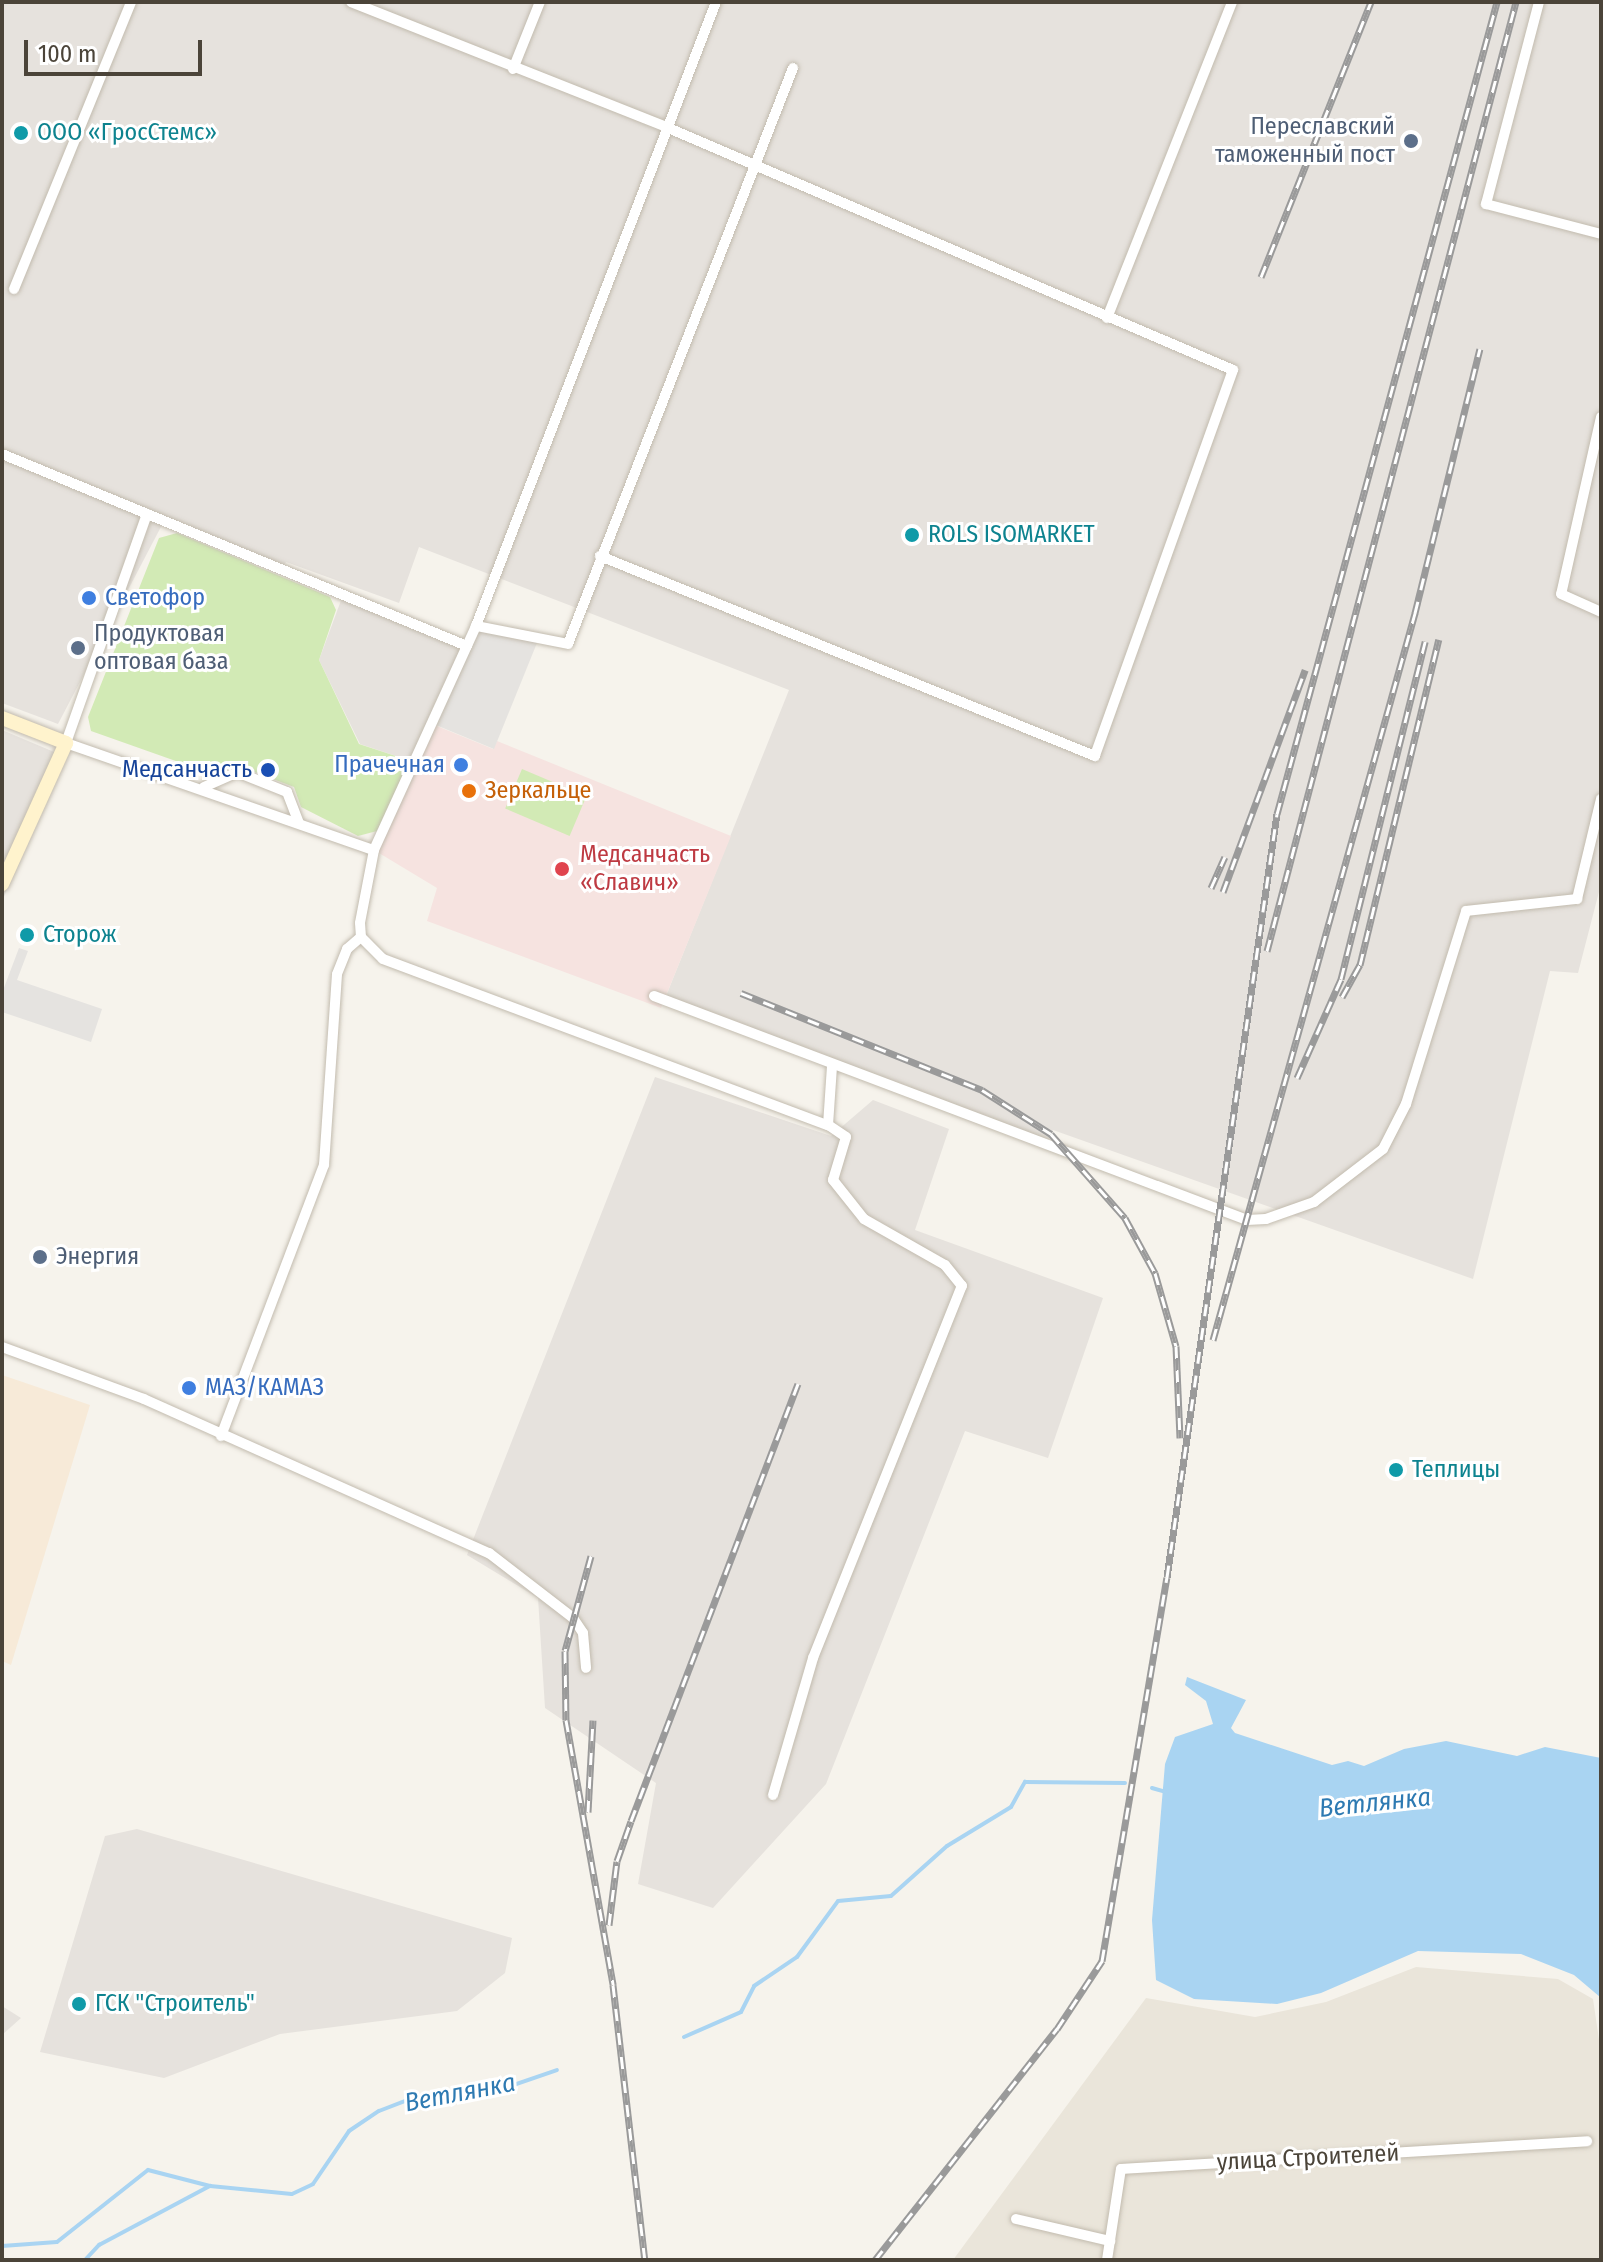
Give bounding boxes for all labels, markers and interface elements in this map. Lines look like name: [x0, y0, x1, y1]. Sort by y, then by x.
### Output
scale bar: [28, 24, 206, 74]
text: 100 m: [38, 40, 96, 68]
place label: Переславский таможенный пост: [1215, 113, 1395, 169]
place label: ООО «ГросСтемс»: [37, 119, 217, 147]
marker: ООО «ГросСтемс»: [12, 124, 30, 142]
marker: Переславский таможенный пост: [1402, 132, 1420, 150]
place label: ROLS ISOMARKET: [928, 521, 1095, 549]
marker: ROLS ISOMARKET: [903, 526, 921, 544]
place label: Светофор: [105, 584, 205, 612]
marker: Светофор: [80, 589, 98, 607]
place label: Продуктовая оптовая база: [94, 620, 228, 676]
marker: Продуктовая оптовая база: [69, 639, 87, 657]
place label: Прачечная: [334, 751, 445, 779]
place label: Медсанчасть: [122, 756, 252, 784]
marker: Прачечная: [452, 756, 470, 774]
marker: Медсанчасть: [259, 761, 277, 779]
place label: Зеркальце: [485, 777, 591, 805]
marker: Зеркальце: [460, 782, 478, 800]
place label: Медсанчасть «Славич»: [580, 841, 710, 897]
marker: Медсанчасть «Славич»: [551, 858, 573, 880]
place label: Сторож: [43, 921, 116, 949]
marker: Сторож: [18, 926, 36, 944]
place label: Энергия: [56, 1243, 139, 1271]
marker: Энергия: [31, 1248, 49, 1266]
place label: МАЗ/КАМАЗ: [205, 1374, 324, 1402]
marker: МАЗ/КАМАЗ: [180, 1379, 198, 1397]
place label: Теплицы: [1412, 1456, 1500, 1484]
marker: Теплицы: [1387, 1461, 1405, 1479]
water label: Ветлянка: [1318, 1782, 1432, 1824]
place label: ГСК "Строитель": [95, 1990, 255, 2018]
marker: ГСК "Строитель": [70, 1995, 88, 2013]
water label: Ветлянка: [402, 2067, 518, 2119]
street label: улица Строителей: [1216, 2139, 1400, 2177]

